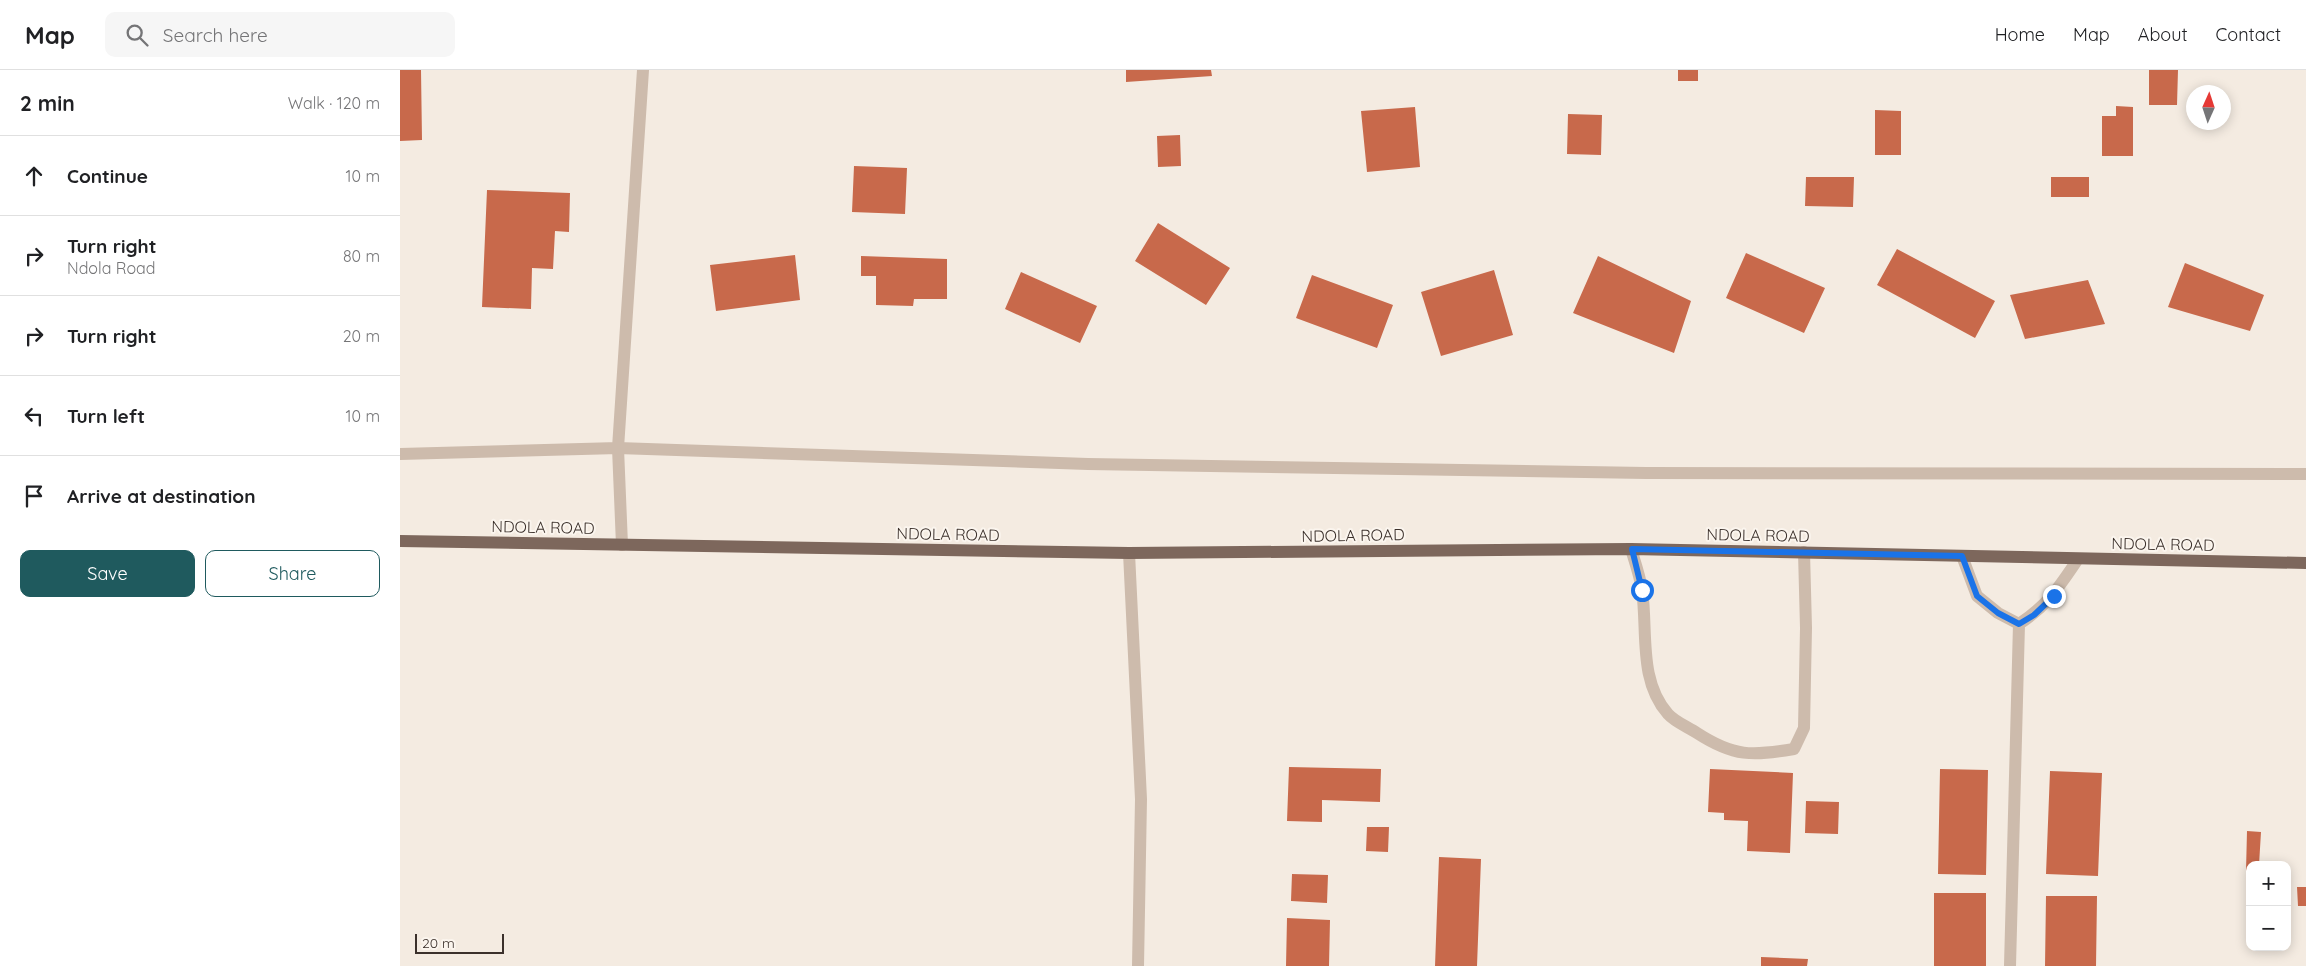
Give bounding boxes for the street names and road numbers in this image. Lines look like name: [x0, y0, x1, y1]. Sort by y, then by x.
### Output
street label: NDOLA ROAD: [491, 516, 595, 538]
street label: NDOLA ROAD: [896, 523, 1000, 545]
street label: NDOLA ROAD: [1301, 524, 1405, 546]
street label: NDOLA ROAD: [1706, 524, 1810, 546]
street label: NDOLA ROAD: [2111, 533, 2215, 555]

